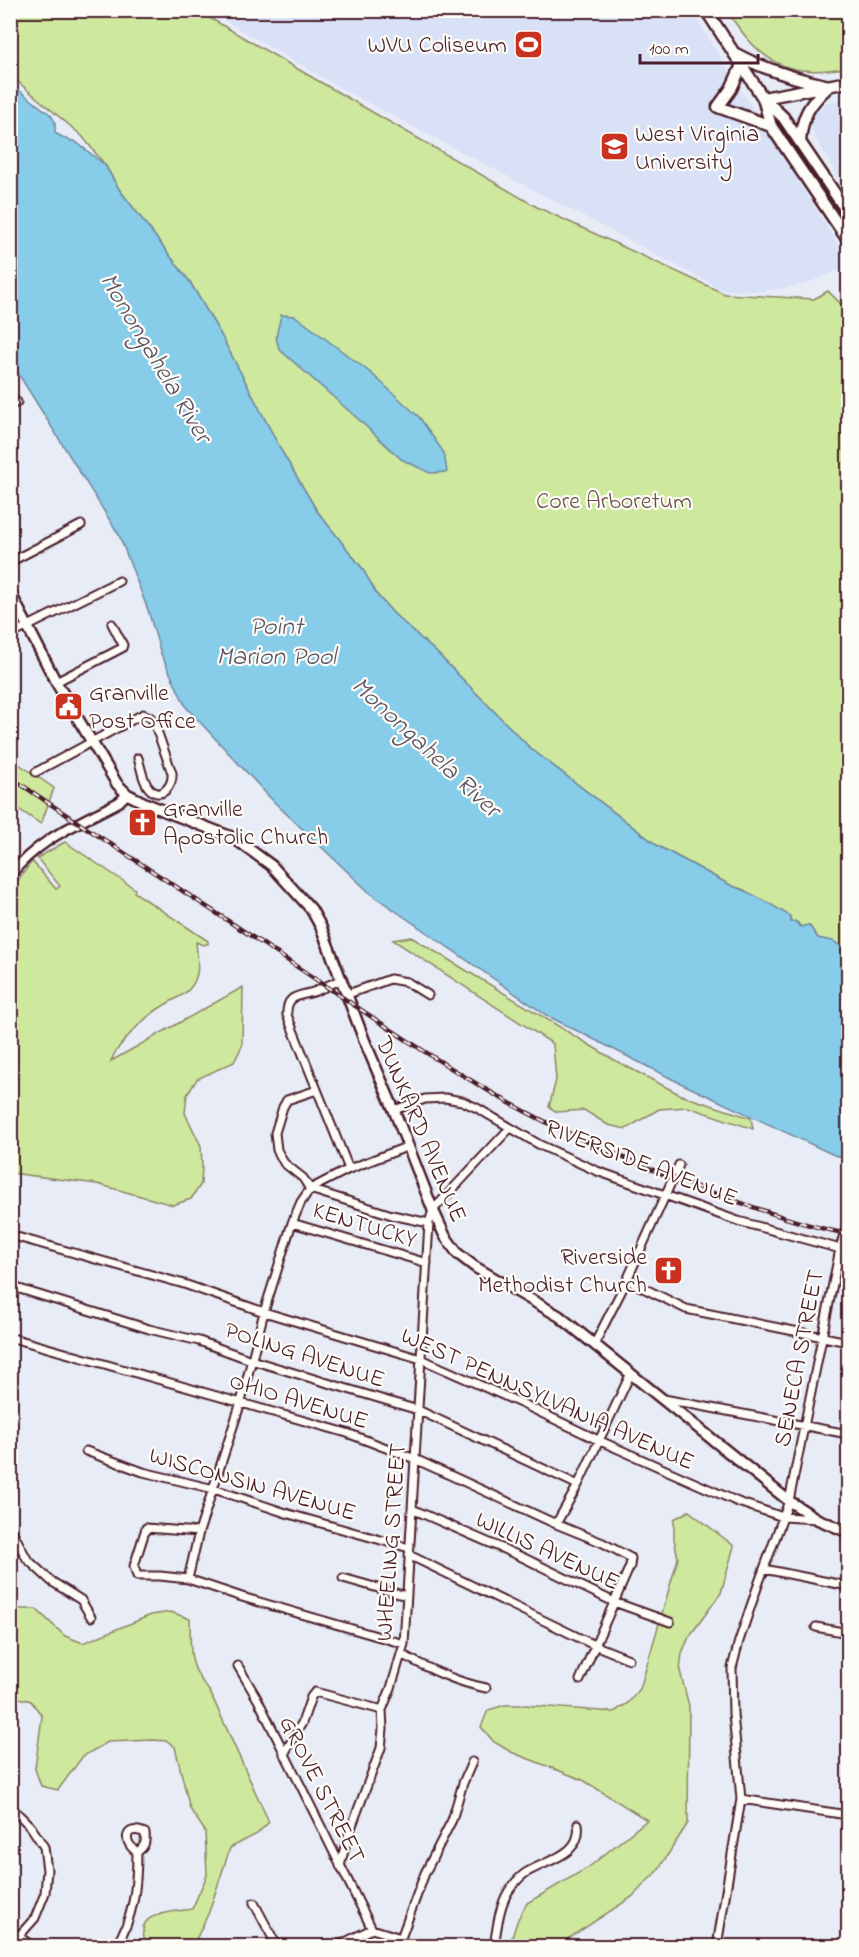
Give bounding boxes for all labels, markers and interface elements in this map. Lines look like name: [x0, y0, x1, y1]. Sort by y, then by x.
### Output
scale bar: [640, 27, 758, 65]
sports icon: WVU Coliseum: [512, 28, 544, 60]
place label: WVU Coliseum: [367, 29, 507, 64]
text: 100 m: [649, 37, 689, 63]
place label: West Virginia University: [635, 118, 759, 182]
school or university icon: West Virginia University: [598, 131, 630, 163]
water label: Monongahela River: [89, 266, 222, 453]
park label: Core Arboretum: [536, 485, 692, 520]
water label: Point Marion Pool: [216, 609, 338, 677]
water label: Monongahela River: [342, 669, 511, 830]
place label: Granville Post Office: [89, 677, 196, 740]
public building icon: Granville Post Office: [52, 690, 84, 722]
place label: Granville Apostolic Church: [163, 793, 328, 856]
church icon: Granville Apostolic Church: [126, 806, 158, 838]
street label: DUNKARD AVENUE: [364, 1031, 475, 1228]
street label: RIVERSIDE AVENUE: [540, 1111, 742, 1217]
street label: KENTUCKY: [308, 1194, 421, 1259]
place label: Riverside Methodist Church: [478, 1241, 647, 1304]
church icon: Riverside Methodist Church: [652, 1254, 684, 1286]
street label: SENECA STREET: [766, 1267, 835, 1450]
street label: POLING AVENUE: [220, 1314, 389, 1399]
street label: WEST PENNSYLVANIA AVENUE: [395, 1320, 699, 1481]
street label: OHIO AVENUE: [224, 1365, 372, 1440]
street label: WISCONSIN AVENUE: [145, 1439, 360, 1532]
street label: WHEELING STREET: [368, 1442, 417, 1642]
street label: WILLIS AVENUE: [469, 1504, 625, 1601]
street label: GROVE STREET: [269, 1710, 373, 1870]

